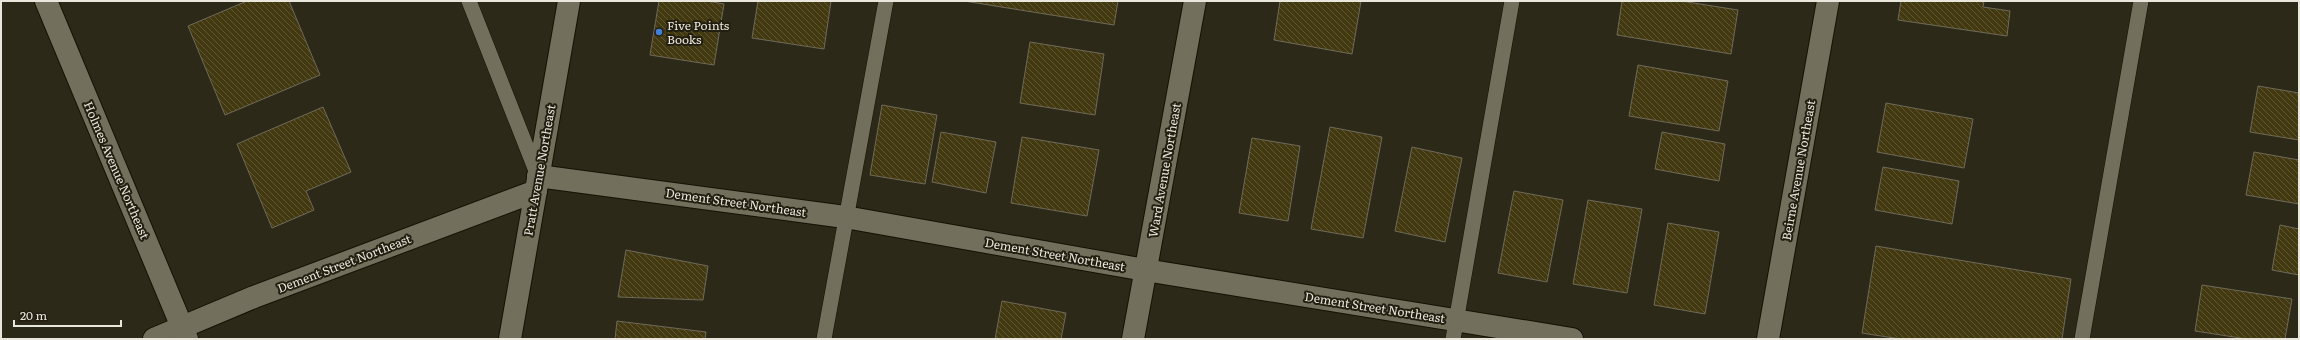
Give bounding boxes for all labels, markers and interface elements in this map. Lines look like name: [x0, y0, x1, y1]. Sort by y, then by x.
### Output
place label: Five Points Books: [667, 16, 730, 48]
marker: Five Points Books: [654, 27, 664, 37]
street label: Holmes Avenue Northeast: [80, 98, 154, 242]
street label: Beirne Avenue Northeast: [1777, 98, 1819, 242]
street label: Ward Avenue Northeast: [1143, 101, 1185, 239]
street label: Pratt Avenue Northeast: [519, 103, 559, 237]
street label: Dement Street Northeast: [664, 183, 808, 221]
street label: Dement Street Northeast: [274, 229, 414, 297]
street label: Dement Street Northeast: [984, 233, 1127, 275]
street label: Dement Street Northeast: [1303, 287, 1447, 327]
scale bar: [14, 302, 121, 328]
text: 20 m: [20, 306, 47, 324]

